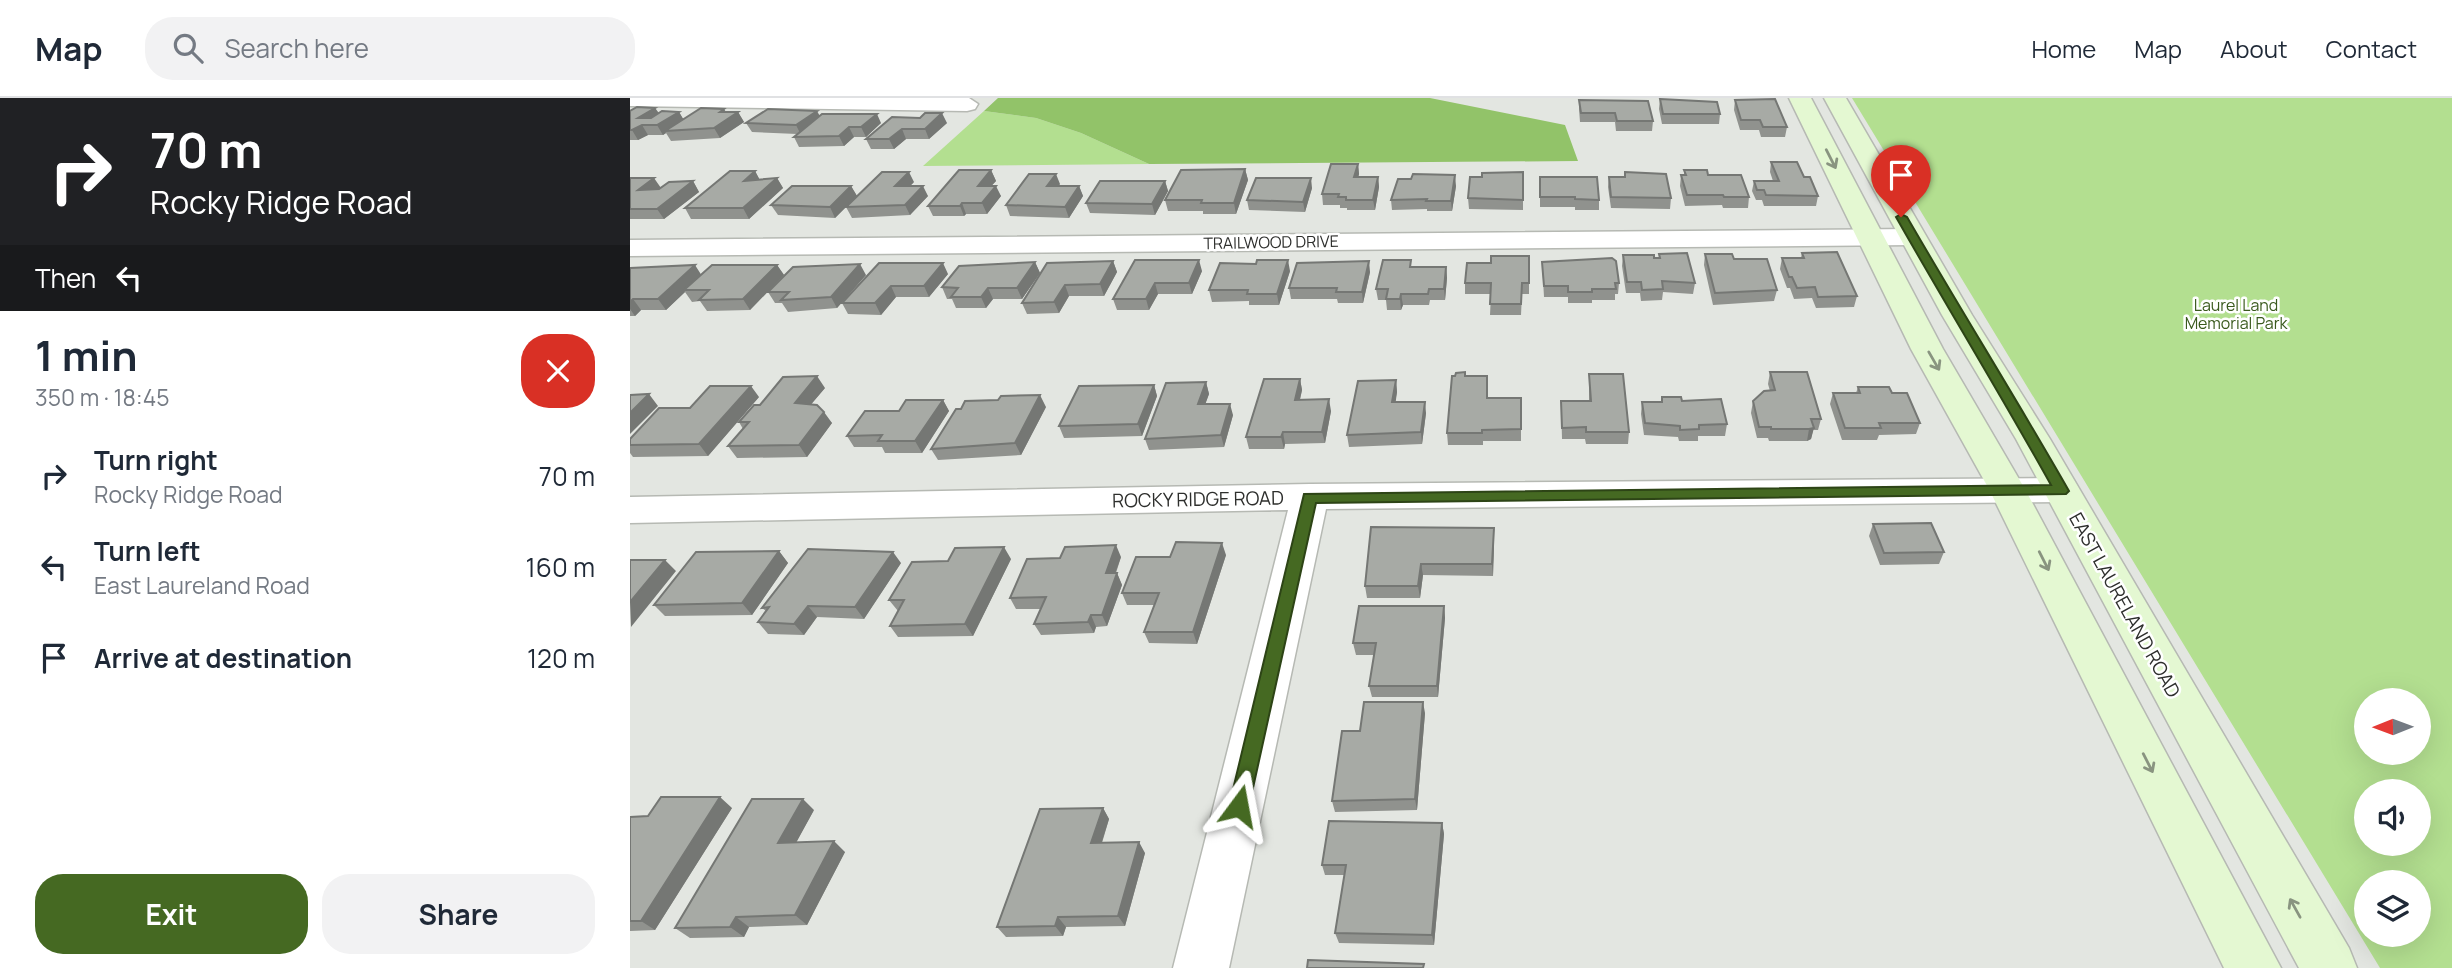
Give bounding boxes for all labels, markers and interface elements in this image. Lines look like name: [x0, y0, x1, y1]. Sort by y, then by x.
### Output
search box: [145, 17, 635, 80]
text: Map: [35, 26, 103, 71]
icon: search: [169, 29, 207, 67]
text: Search here: [225, 30, 369, 66]
text: Home: [2031, 32, 2096, 65]
text: Map: [2134, 32, 2182, 65]
text: About: [2220, 32, 2288, 65]
text: Contact: [2326, 32, 2417, 65]
text: 70 m: [150, 116, 262, 183]
icon: right: [35, 126, 126, 217]
pin: [1871, 145, 1931, 217]
one-way arrow: [1824, 148, 1838, 169]
icon: arrive: [1882, 156, 1920, 194]
text: Rocky Ridge Road: [150, 180, 412, 224]
street label: TRAILWOOD DRIVE: [1203, 230, 1339, 254]
icon: left: [110, 259, 148, 297]
text: Then: [35, 260, 96, 296]
park label: Laurel Land Memorial Park: [2185, 294, 2288, 334]
text: 1 min: [35, 326, 138, 384]
button: close: [521, 334, 595, 408]
one-way arrow: [1928, 351, 1942, 371]
text: 350 m · 18:45: [35, 381, 170, 413]
text: Turn right: [94, 442, 218, 478]
icon: right: [35, 457, 73, 495]
text: 70 m: [539, 458, 595, 494]
text: Rocky Ridge Road: [94, 478, 283, 510]
street label: ROCKY RIDGE ROAD: [1112, 485, 1284, 513]
street label: EAST LAURELAND ROAD: [2063, 508, 2187, 702]
text: Turn left: [94, 533, 201, 569]
icon: left: [35, 548, 73, 586]
text: 160 m: [526, 549, 595, 585]
one-way arrow: [2037, 550, 2051, 571]
text: East Laureland Road: [94, 569, 310, 601]
icon: arrive: [35, 639, 73, 677]
text: Arrive at destination: [94, 640, 352, 676]
text: 120 m: [527, 640, 595, 676]
north arrow: [2354, 688, 2431, 765]
map controls: [2354, 688, 2431, 947]
one-way arrow: [2141, 752, 2155, 773]
position arrow: [1202, 769, 1276, 843]
button: sound: [2354, 779, 2431, 856]
button: layers: [2354, 870, 2431, 947]
button: Exit: [35, 874, 308, 954]
button: Share: [322, 874, 595, 954]
one-way arrow: [2288, 899, 2302, 919]

